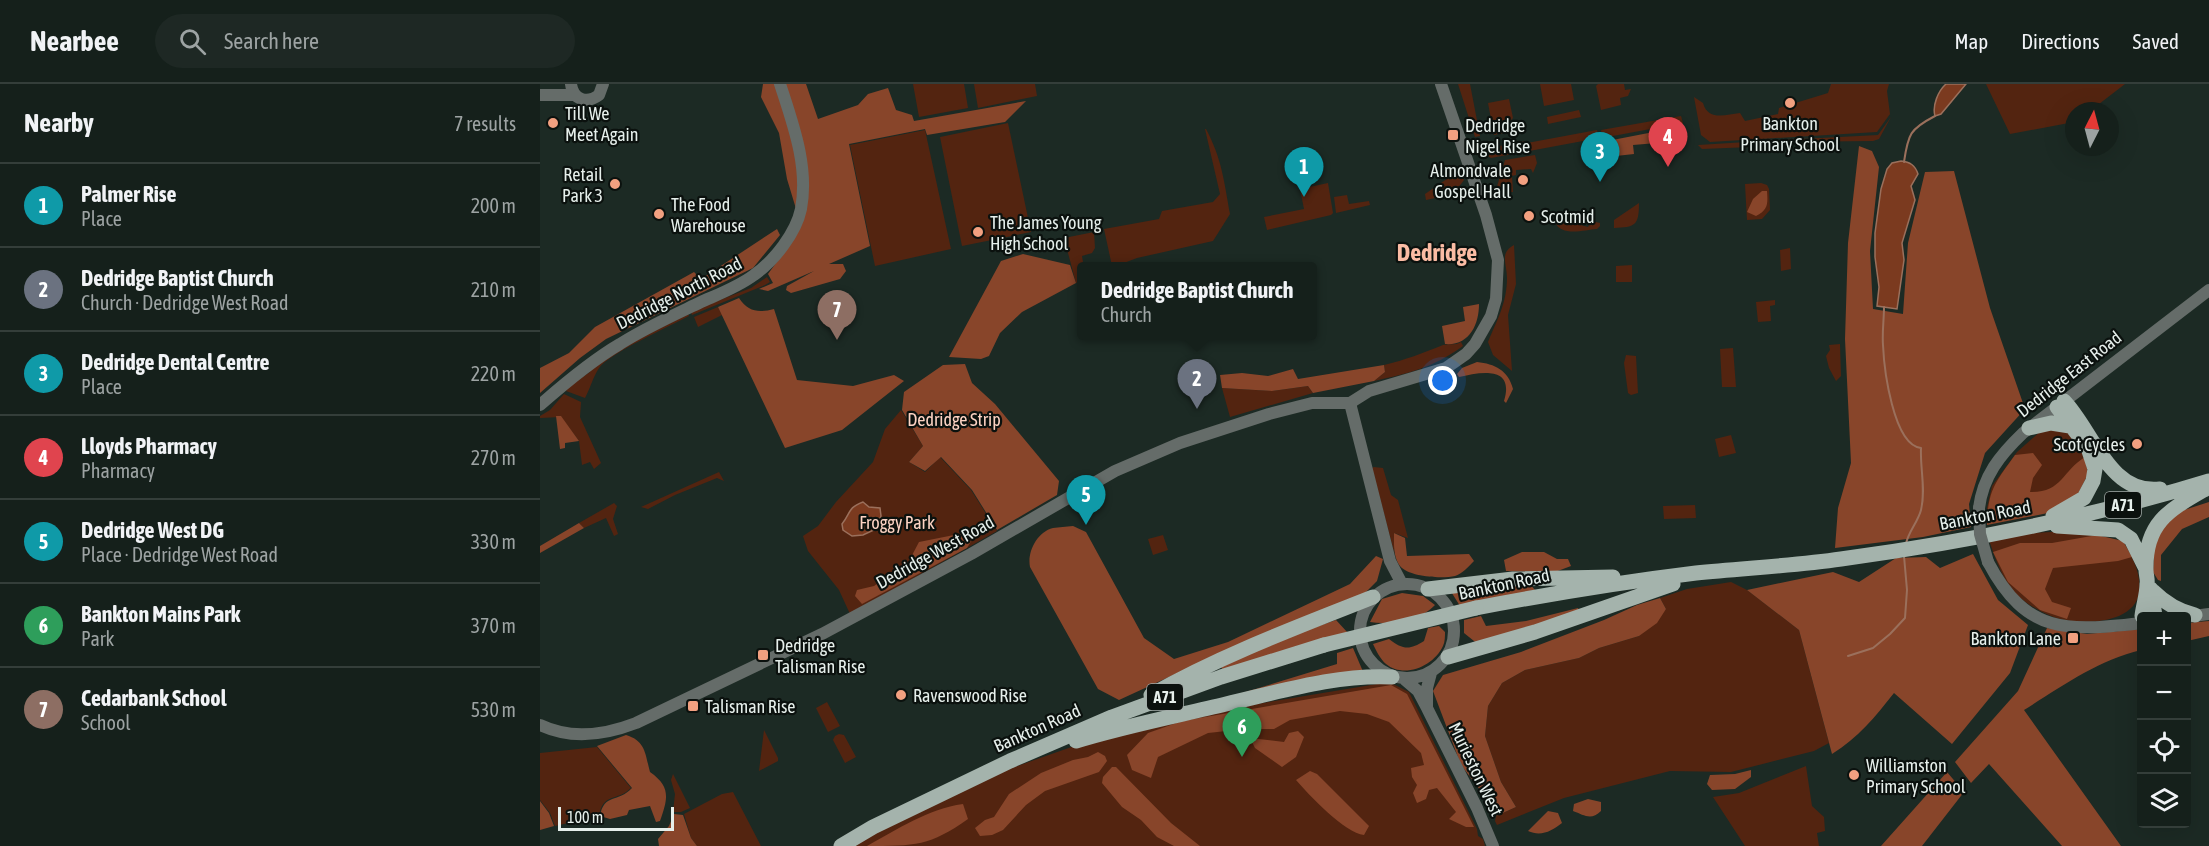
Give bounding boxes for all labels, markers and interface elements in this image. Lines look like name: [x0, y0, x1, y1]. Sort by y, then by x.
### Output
search box: [155, 14, 575, 68]
text: Nearbee: [30, 25, 119, 57]
icon: search: [176, 25, 209, 58]
text: Search here: [224, 28, 319, 54]
text: Map: [1954, 29, 1988, 53]
text: Directions: [2021, 29, 2100, 53]
text: Saved: [2133, 29, 2179, 53]
marker: Bankton Primary School: [1783, 96, 1797, 110]
north arrow: [2065, 102, 2119, 156]
place label: Till We Meet Again: [565, 103, 638, 145]
text: Nearby: [24, 108, 94, 138]
text: 7 results: [454, 112, 516, 135]
place label: Bankton Primary School: [1740, 113, 1840, 155]
place label: Dedridge Nigel Rise: [1465, 115, 1530, 157]
marker: Till We Meet Again: [546, 116, 560, 130]
pin: 4: [1648, 118, 1688, 167]
marker: Dedridge Nigel Rise: [1446, 128, 1460, 142]
pin: 3: [1580, 132, 1620, 182]
pin: 1: [1284, 147, 1323, 197]
place label: Almondvale Gospel Hall: [1430, 160, 1511, 202]
place label: Retail Park 3: [562, 164, 603, 206]
marker: Almondvale Gospel Hall: [1516, 173, 1530, 187]
marker: Retail Park 3: [608, 177, 622, 191]
text: Palmer Rise: [81, 181, 177, 207]
text: 1: [39, 194, 48, 217]
text: 200 m: [471, 194, 516, 217]
place label: The Food Warehouse: [671, 194, 746, 236]
place label: Scotmid: [1541, 206, 1595, 227]
text: Place: [81, 207, 122, 230]
marker: The Food Warehouse: [652, 207, 666, 221]
marker: Scotmid: [1522, 209, 1536, 223]
place label: The James Young High School: [990, 212, 1102, 254]
marker: The James Young High School: [971, 225, 985, 239]
district label: Dedridge: [1397, 239, 1477, 266]
street label: Dedridge North Road: [613, 252, 745, 334]
popup: [1077, 262, 1317, 340]
text: Dedridge Baptist Church: [81, 265, 274, 291]
text: Dedridge Baptist Church: [1101, 277, 1293, 303]
text: 2: [39, 278, 48, 301]
text: 210 m: [471, 278, 516, 301]
pin: 7: [818, 290, 856, 340]
text: Church · Dedridge West Road: [81, 291, 289, 314]
text: Church: [1101, 303, 1152, 326]
street label: Dedridge East Road: [2012, 327, 2126, 421]
text: Dedridge Dental Centre: [81, 349, 269, 375]
pin: 2: [1178, 360, 1216, 409]
text: 3: [39, 362, 48, 385]
text: 220 m: [471, 362, 516, 385]
your location: [1428, 366, 1457, 395]
text: Place: [81, 375, 122, 398]
park label: Dedridge Strip: [907, 409, 1001, 430]
text: Lloyds Pharmacy: [81, 433, 217, 459]
place label: Scot Cycles: [2054, 434, 2125, 455]
marker: Scot Cycles: [2130, 437, 2144, 451]
text: 4: [39, 446, 48, 469]
text: 270 m: [471, 446, 516, 469]
text: Pharmacy: [81, 459, 155, 482]
pin: 5: [1066, 476, 1106, 525]
road number: A71: [2105, 492, 2141, 518]
street label: Bankton Road: [1938, 496, 2032, 534]
street label: Dedridge West Road: [872, 511, 998, 593]
park label: Froggy Park: [859, 512, 935, 533]
text: Dedridge West DG: [81, 517, 224, 543]
text: 5: [39, 530, 48, 553]
text: 330 m: [471, 530, 516, 553]
text: Place · Dedridge West Road: [81, 543, 278, 566]
street label: Bankton Road: [1457, 564, 1551, 604]
text: Bankton Mains Park: [81, 601, 240, 627]
map controls: [2137, 612, 2191, 828]
button: +: [2137, 612, 2191, 666]
text: 6: [39, 614, 48, 637]
text: 370 m: [471, 614, 516, 637]
text: Park: [81, 627, 114, 650]
place label: Bankton Lane: [1971, 628, 2061, 649]
marker: Bankton Lane: [2066, 631, 2080, 645]
place label: Dedridge Talisman Rise: [775, 635, 865, 677]
marker: Dedridge Talisman Rise: [756, 648, 770, 662]
button: −: [2137, 666, 2191, 720]
road number: A71: [1147, 684, 1183, 710]
text: Cedarbank School: [81, 685, 227, 711]
place label: Ravenswood Rise: [913, 685, 1027, 706]
marker: Ravenswood Rise: [894, 688, 908, 702]
place label: Talisman Rise: [705, 696, 795, 717]
text: 7: [39, 698, 48, 721]
text: 530 m: [471, 698, 516, 721]
marker: Talisman Rise: [686, 699, 700, 713]
street label: Bankton Road: [990, 700, 1084, 756]
pin: 6: [1222, 708, 1262, 757]
text: School: [81, 711, 131, 734]
street label: Murieston West: [1444, 719, 1508, 819]
button: locate: [2137, 720, 2191, 774]
place label: Williamston Primary School: [1866, 755, 1966, 797]
marker: Williamston Primary School: [1847, 768, 1861, 782]
button: layers: [2137, 774, 2191, 828]
scale bar: [558, 804, 674, 832]
text: 100 m: [567, 808, 603, 826]

